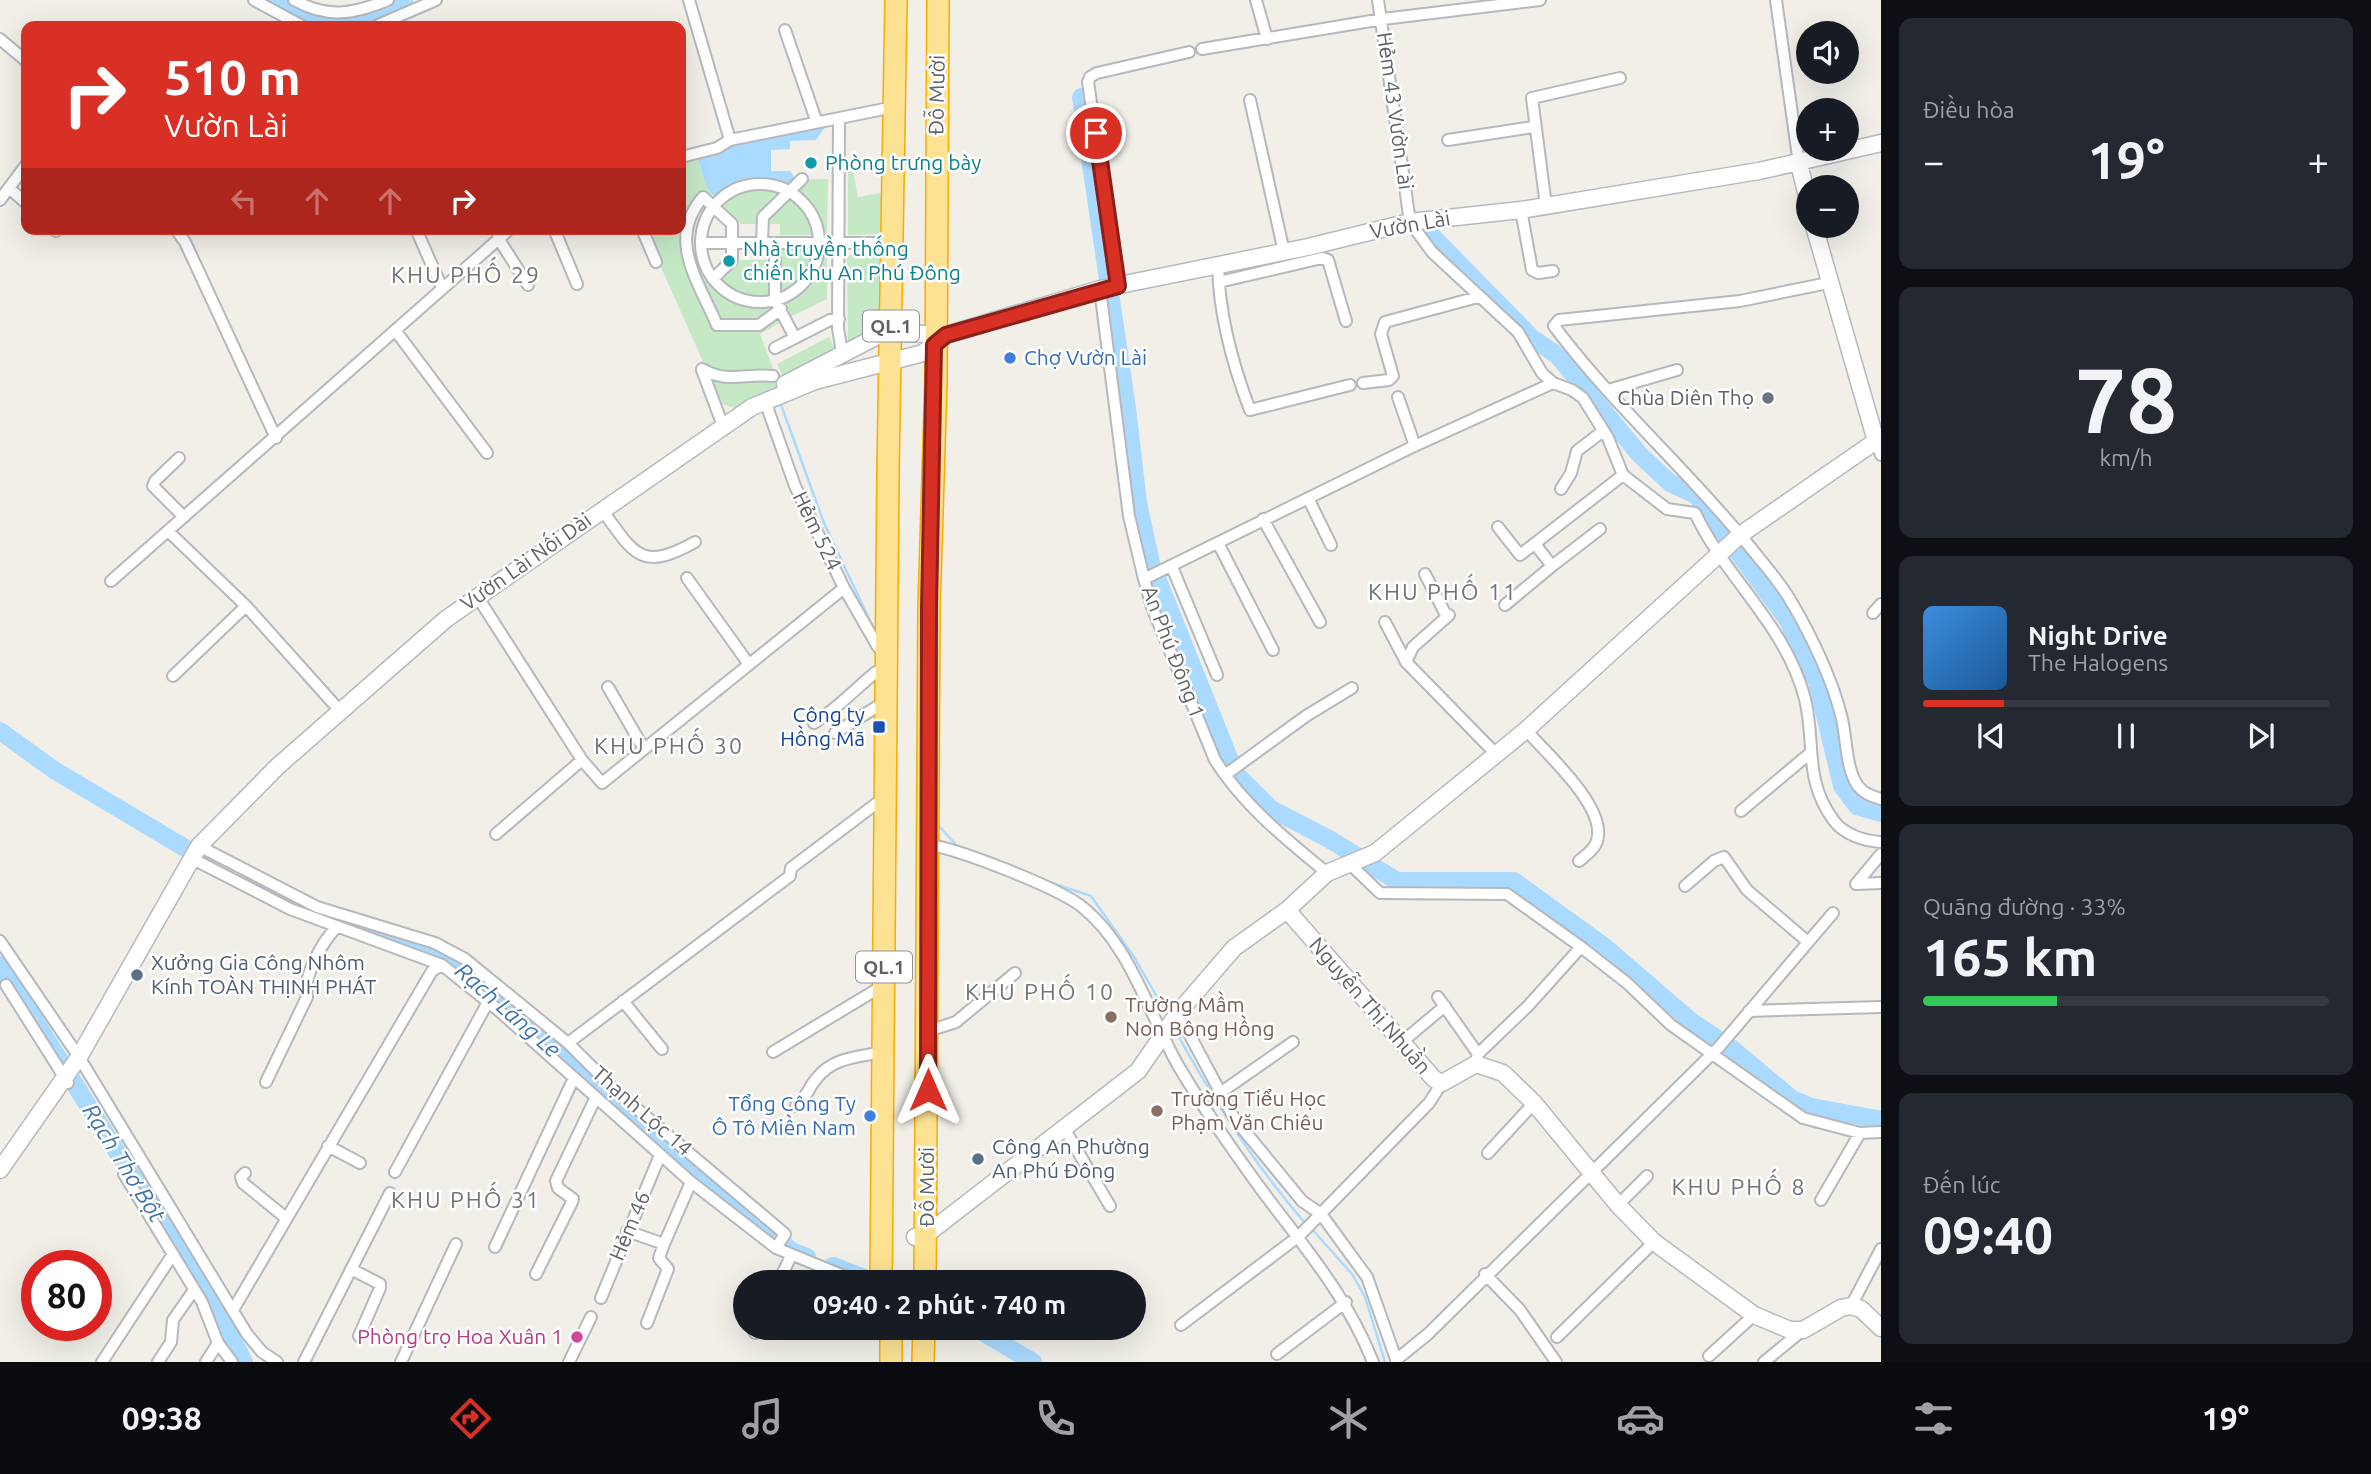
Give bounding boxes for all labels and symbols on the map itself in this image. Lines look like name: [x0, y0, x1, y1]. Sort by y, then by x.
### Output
street label: Hẻm 43 Vườn Lài: [1373, 30, 1419, 191]
street label: Đỗ Mười: [922, 55, 949, 135]
pin: [1066, 103, 1126, 163]
place label: Phòng trưng bày: [825, 150, 981, 174]
marker: Phòng trưng bày: [803, 155, 819, 171]
street label: Vườn Lài: [1368, 205, 1452, 243]
place label: Nhà truyền thống chiến khu An Phú Đông: [743, 234, 961, 284]
marker: Nhà truyền thống chiến khu An Phú Đông: [721, 253, 737, 269]
district label: KHU PHỐ 29: [391, 256, 541, 287]
road number: QL.1: [863, 310, 919, 342]
place label: Chợ Vườn Lài: [1024, 345, 1147, 369]
marker: Chợ Vườn Lài: [1002, 350, 1018, 366]
place label: Chùa Diên Thọ: [1617, 385, 1754, 409]
marker: Chùa Diên Thọ: [1760, 390, 1776, 406]
street label: Hẻm 524: [789, 487, 847, 574]
street label: Vườn Lài Nối Dài: [454, 505, 595, 615]
district label: KHU PHỐ 11: [1368, 573, 1518, 604]
street label: An Phú Đông 1: [1138, 582, 1210, 721]
place label: Công ty Hồng Mã: [780, 702, 865, 750]
marker: Công ty Hồng Mã: [871, 719, 887, 735]
district label: KHU PHỐ 30: [594, 727, 744, 758]
street label: Nguyễn Thị Nhuần: [1305, 931, 1438, 1078]
place label: Xưởng Gia Công Nhôm Kính TOÀN THỊNH PHÁT: [151, 950, 377, 998]
road number: QL.1: [856, 951, 912, 982]
water label: Rạch Láng Le: [451, 957, 566, 1062]
marker: Xưởng Gia Công Nhôm Kính TOÀN THỊNH PHÁT: [129, 967, 145, 983]
district label: KHU PHỐ 10: [965, 973, 1115, 1004]
place label: Trường Mầm Non Bông Hồng: [1125, 990, 1275, 1040]
marker: Trường Mầm Non Bông Hồng: [1103, 1009, 1119, 1025]
position arrow: [891, 1053, 965, 1127]
street label: Thạnh Lộc 14: [588, 1060, 698, 1160]
place label: Trường Tiểu Học Phạm Văn Chiêu: [1171, 1086, 1326, 1134]
place label: Tổng Công Ty Ô Tô Miền Nam: [711, 1091, 856, 1139]
water label: Rạch Thợ Bột: [78, 1099, 171, 1227]
marker: Trường Tiểu Học Phạm Văn Chiêu: [1149, 1103, 1165, 1119]
marker: Tổng Công Ty Ô Tô Miền Nam: [862, 1108, 878, 1124]
place label: Công An Phường An Phú Đông: [992, 1134, 1150, 1182]
street label: Đỗ Mười: [913, 1147, 938, 1227]
marker: Công An Phường An Phú Đông: [970, 1151, 986, 1167]
district label: KHU PHỐ 8: [1672, 1168, 1806, 1199]
district label: KHU PHỐ 31: [391, 1181, 541, 1212]
street label: Hẻm 46: [604, 1187, 654, 1264]
speed limit sign: 80: [21, 1250, 112, 1341]
place label: Phòng trọ Hoa Xuân 1: [357, 1324, 563, 1348]
marker: Phòng trọ Hoa Xuân 1: [569, 1329, 585, 1345]

